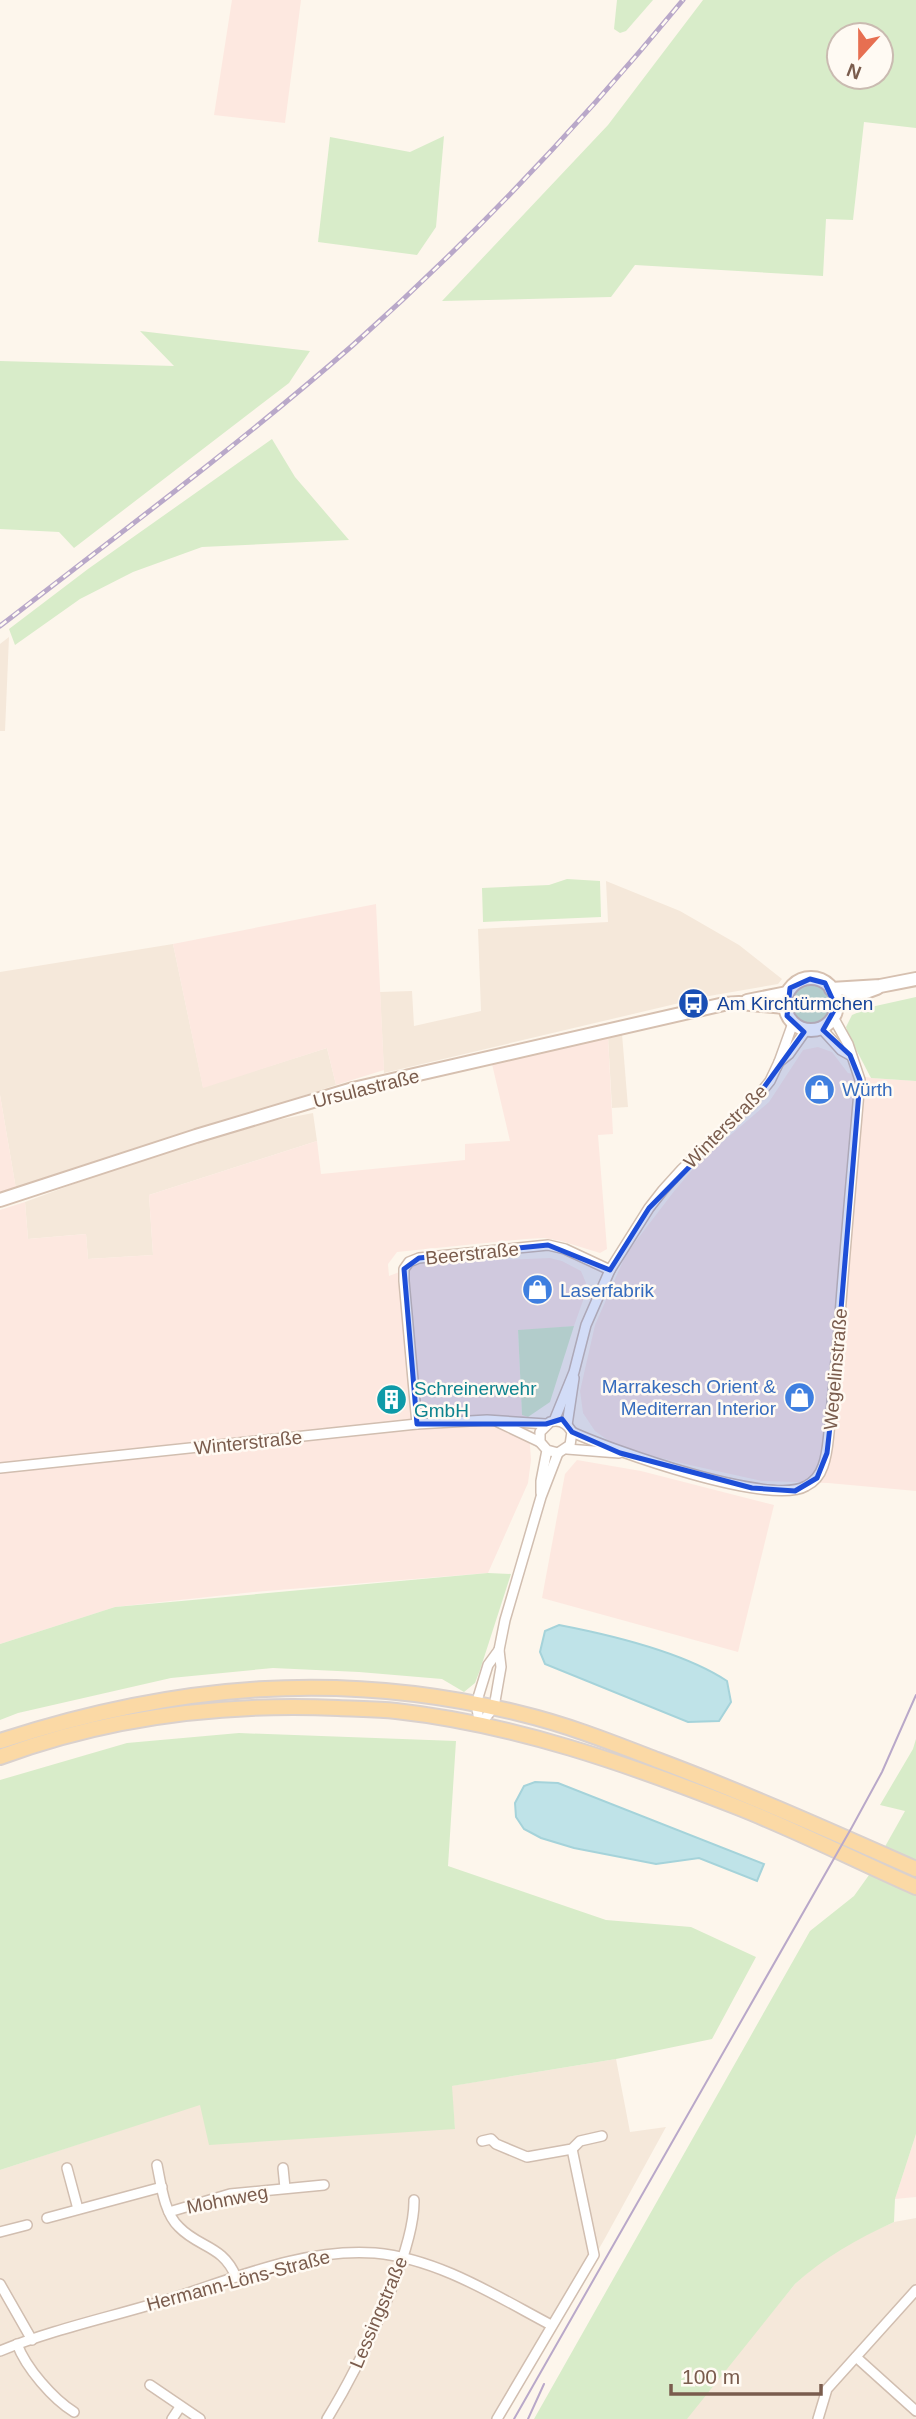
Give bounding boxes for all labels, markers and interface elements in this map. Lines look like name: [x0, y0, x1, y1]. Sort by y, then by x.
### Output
north arrow: [825, 21, 895, 91]
text: N: [844, 59, 864, 84]
bus stop icon: Am Kirchtürmchen: [677, 986, 711, 1020]
place label: Am Kirchtürmchen: [717, 993, 873, 1014]
street label: Ursulastraße: [311, 1065, 421, 1112]
shop icon: Würth: [802, 1072, 836, 1106]
place label: Würth: [842, 1079, 893, 1100]
street label: Winterstraße: [679, 1080, 771, 1172]
street label: Beerstraße: [424, 1238, 520, 1269]
shop icon: Laserfabrik: [520, 1273, 554, 1307]
place label: Laserfabrik: [560, 1280, 654, 1301]
street label: Wegelinstraße: [820, 1307, 851, 1431]
place label: Marrakesch Orient & Mediterran Interior: [602, 1376, 777, 1419]
place label: Schreinerwehr GmbH: [414, 1378, 537, 1421]
shop icon: Marrakesch Orient & Mediterran Interior: [782, 1380, 816, 1414]
building icon: Schreinerwehr GmbH: [374, 1382, 408, 1416]
street label: Winterstraße: [193, 1426, 303, 1459]
street label: Mohnweg: [185, 2181, 270, 2218]
street label: Hermann-Löns-Straße: [144, 2246, 332, 2315]
street label: Lessingstraße: [345, 2253, 411, 2371]
scale bar: [671, 2352, 822, 2396]
text: 100 m: [682, 2365, 740, 2388]

